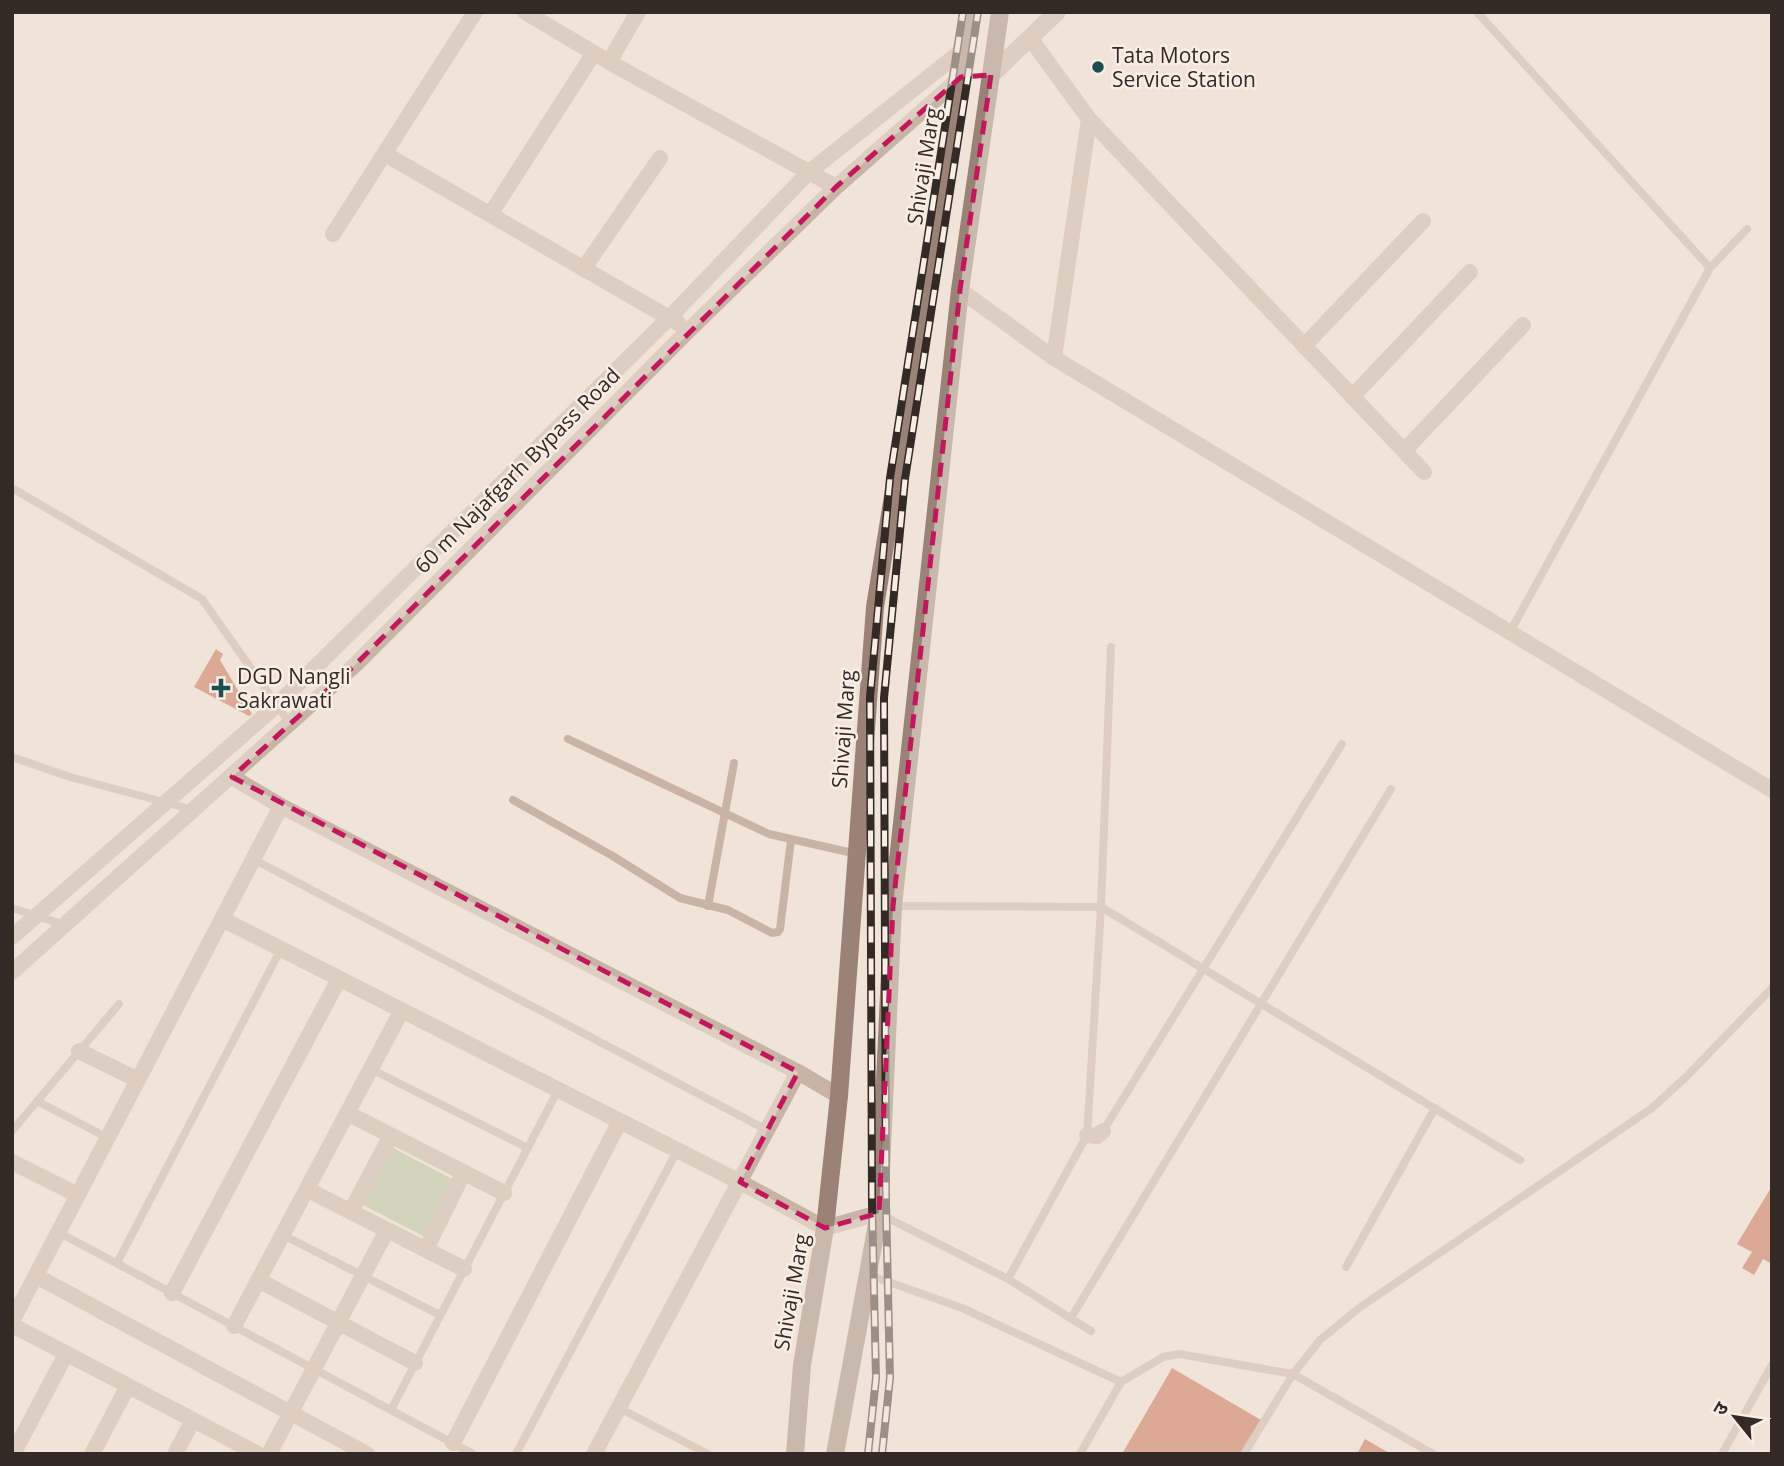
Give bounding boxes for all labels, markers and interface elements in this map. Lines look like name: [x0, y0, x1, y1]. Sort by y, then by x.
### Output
place label: Tata Motors Service Station: [1112, 41, 1256, 93]
marker: Tata Motors Service Station: [1090, 59, 1106, 75]
street label: Shivaji Marg: [900, 105, 946, 227]
street label: 60 m Najafgarh Bypass Road: [408, 361, 626, 579]
place label: DGD Nangli Sakrawati: [237, 662, 351, 714]
street label: Shivaji Marg: [825, 669, 861, 789]
marker: DGD Nangli Sakrawati: [211, 678, 231, 698]
street label: Shivaji Marg: [767, 1231, 815, 1353]
north arrow: [1700, 1382, 1770, 1452]
text: उ: [1706, 1396, 1735, 1420]

